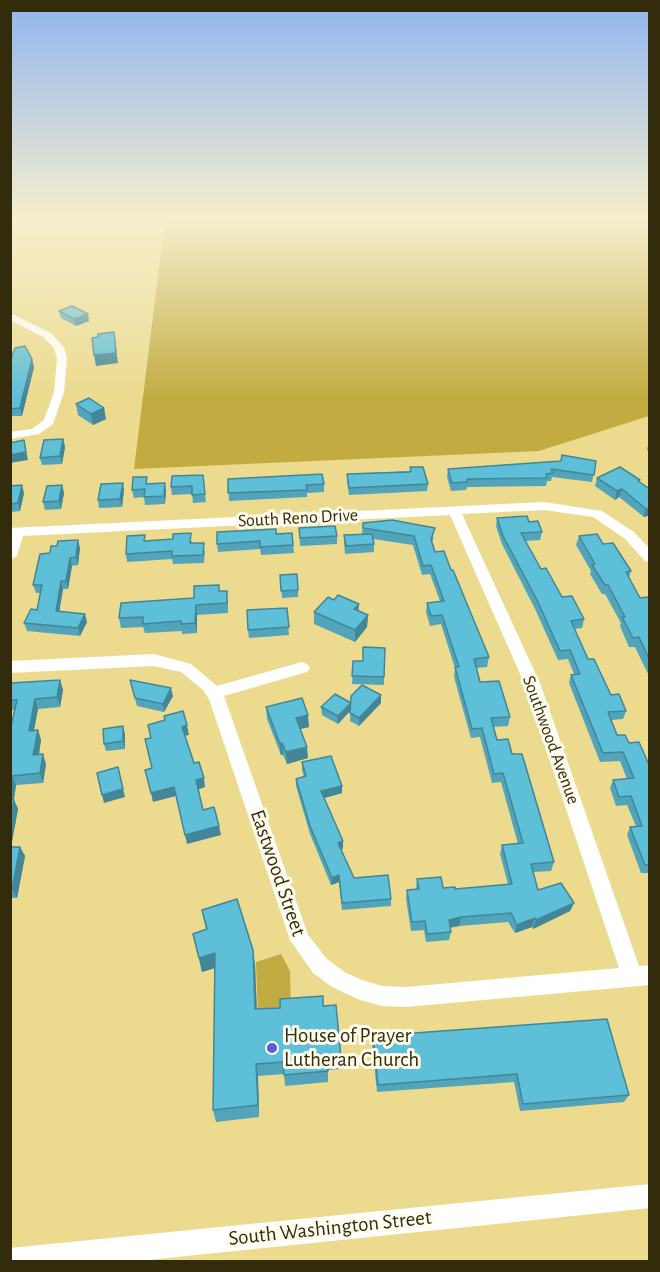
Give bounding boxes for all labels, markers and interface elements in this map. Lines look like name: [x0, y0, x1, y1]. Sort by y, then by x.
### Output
street label: South Reno Drive: [237, 504, 359, 532]
street label: Southwood Avenue: [518, 673, 584, 807]
street label: Eastwood Street: [245, 806, 311, 940]
place label: House of Prayer Lutheran Church: [284, 1023, 419, 1073]
marker: House of Prayer Lutheran Church: [265, 1041, 279, 1055]
street label: South Washington Street: [227, 1205, 433, 1251]

